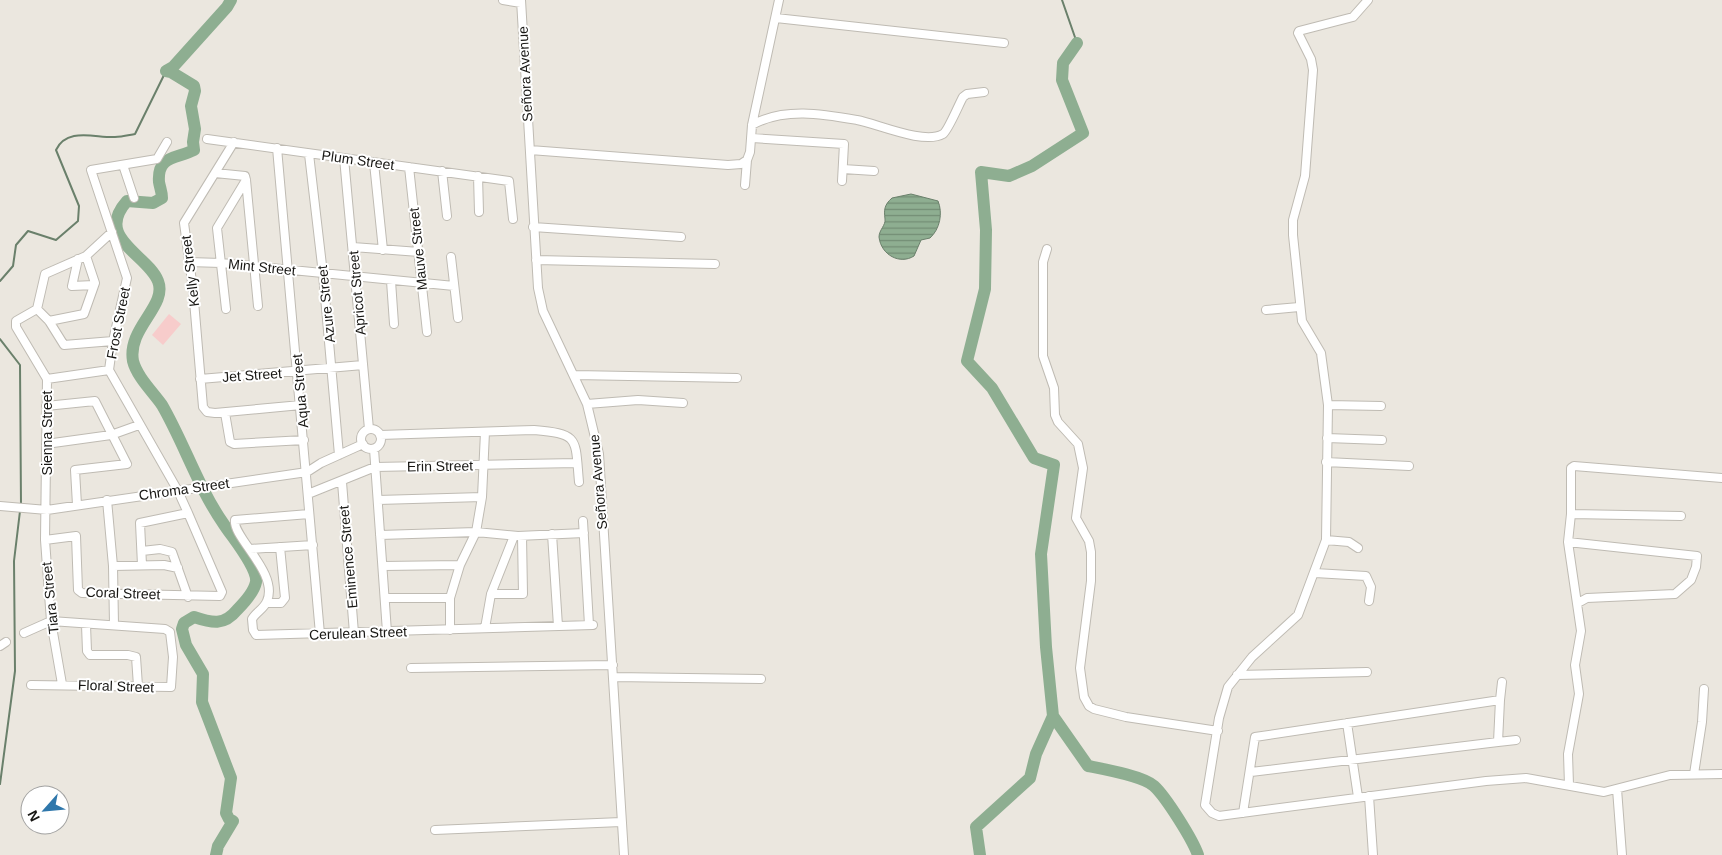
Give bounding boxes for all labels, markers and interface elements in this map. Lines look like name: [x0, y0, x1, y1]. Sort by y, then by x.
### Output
street label: Señora Avenue: [515, 26, 535, 122]
street label: Plum Street: [321, 147, 395, 173]
street label: Mauve Street: [406, 207, 430, 291]
street label: Kelly Street: [178, 234, 202, 308]
street label: Apricot Street: [345, 250, 369, 336]
street label: Mint Street: [227, 256, 297, 279]
street label: Azure Street: [314, 264, 338, 344]
street label: Frost Street: [103, 285, 133, 360]
street label: Aqua Street: [289, 353, 311, 429]
street label: Jet Street: [222, 365, 283, 385]
street label: Sienna Street: [39, 390, 55, 475]
street label: Señora Avenue: [586, 434, 610, 530]
street label: Erin Street: [407, 457, 473, 475]
street label: Chroma Street: [138, 475, 230, 503]
street label: Eminence Street: [336, 505, 360, 609]
street label: Tiara Street: [38, 561, 62, 635]
street label: Coral Street: [85, 584, 161, 602]
street label: Cerulean Street: [309, 623, 407, 643]
street label: Floral Street: [78, 677, 154, 695]
north arrow: [20, 785, 70, 835]
text: N: [24, 808, 43, 824]

